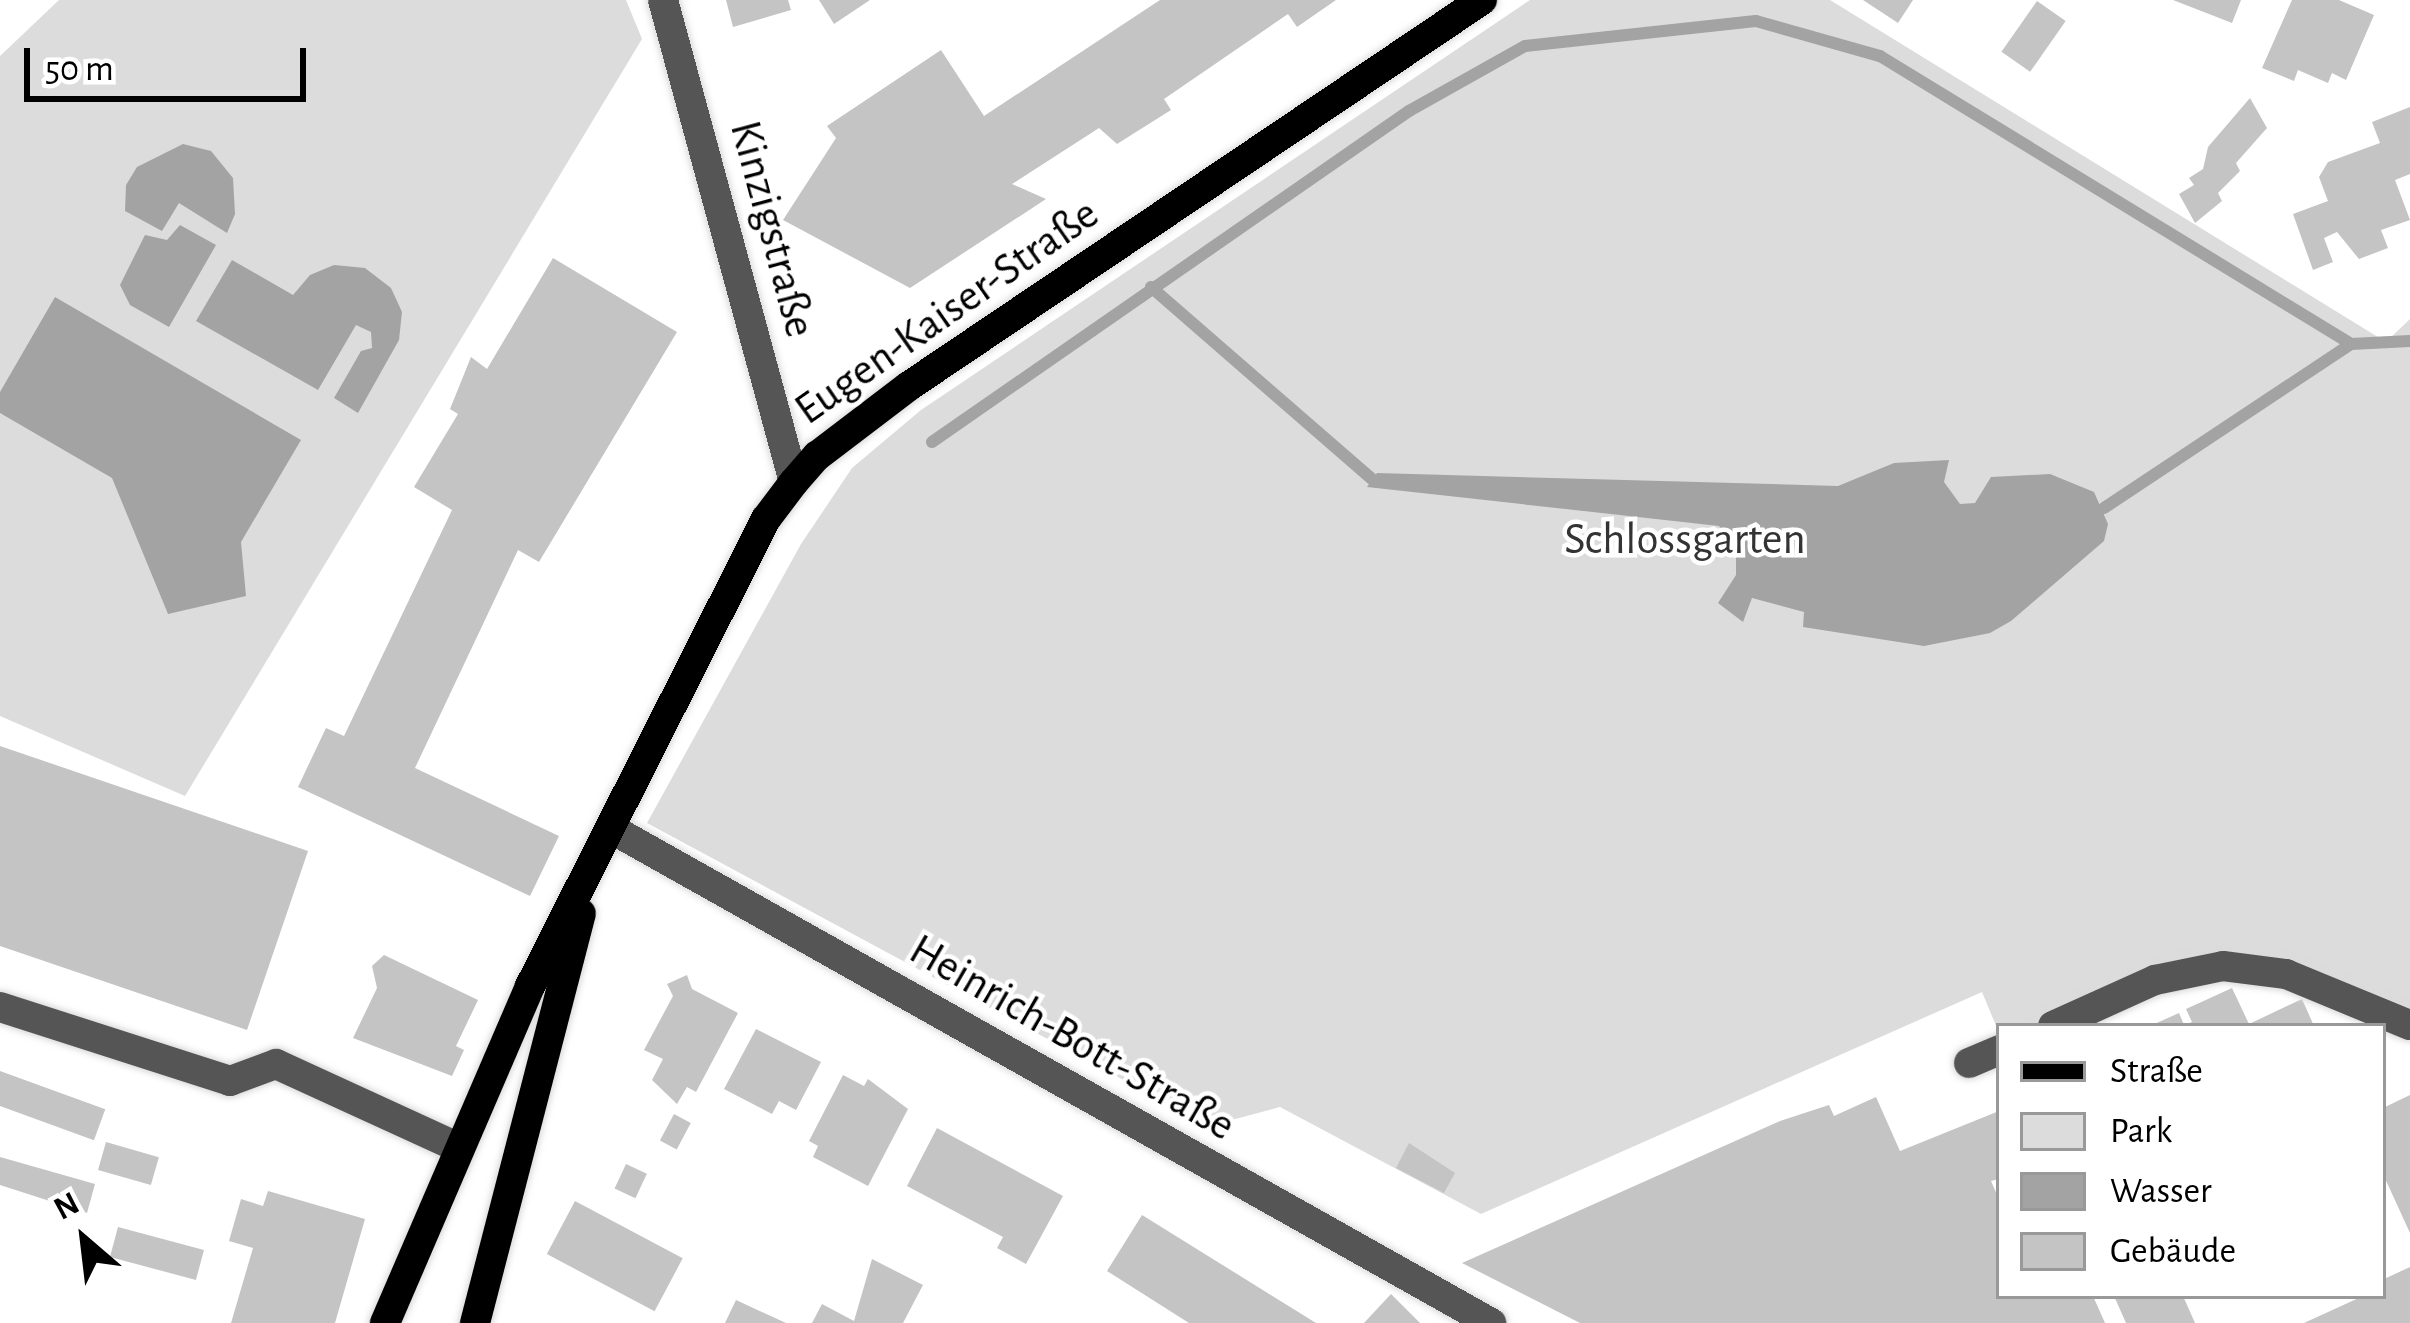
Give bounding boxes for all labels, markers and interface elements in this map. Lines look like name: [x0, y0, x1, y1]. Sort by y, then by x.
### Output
scale bar: [30, 24, 312, 98]
text: 50 m: [45, 51, 114, 87]
street label: Kinzigstraße: [717, 115, 827, 343]
street label: Eugen-Kaiser-Straße: [785, 187, 1109, 437]
park label: Schlossgarten: [1564, 513, 1806, 567]
street label: Heinrich-Bott-Straße: [900, 923, 1244, 1153]
legend: [1996, 1023, 2386, 1299]
text: Straße: [2110, 1053, 2203, 1089]
text: Park: [2110, 1113, 2172, 1149]
text: Wasser: [2110, 1173, 2212, 1209]
north arrow: [24, 1179, 144, 1299]
text: N: [49, 1187, 85, 1227]
text: Gebäude: [2110, 1233, 2236, 1269]

